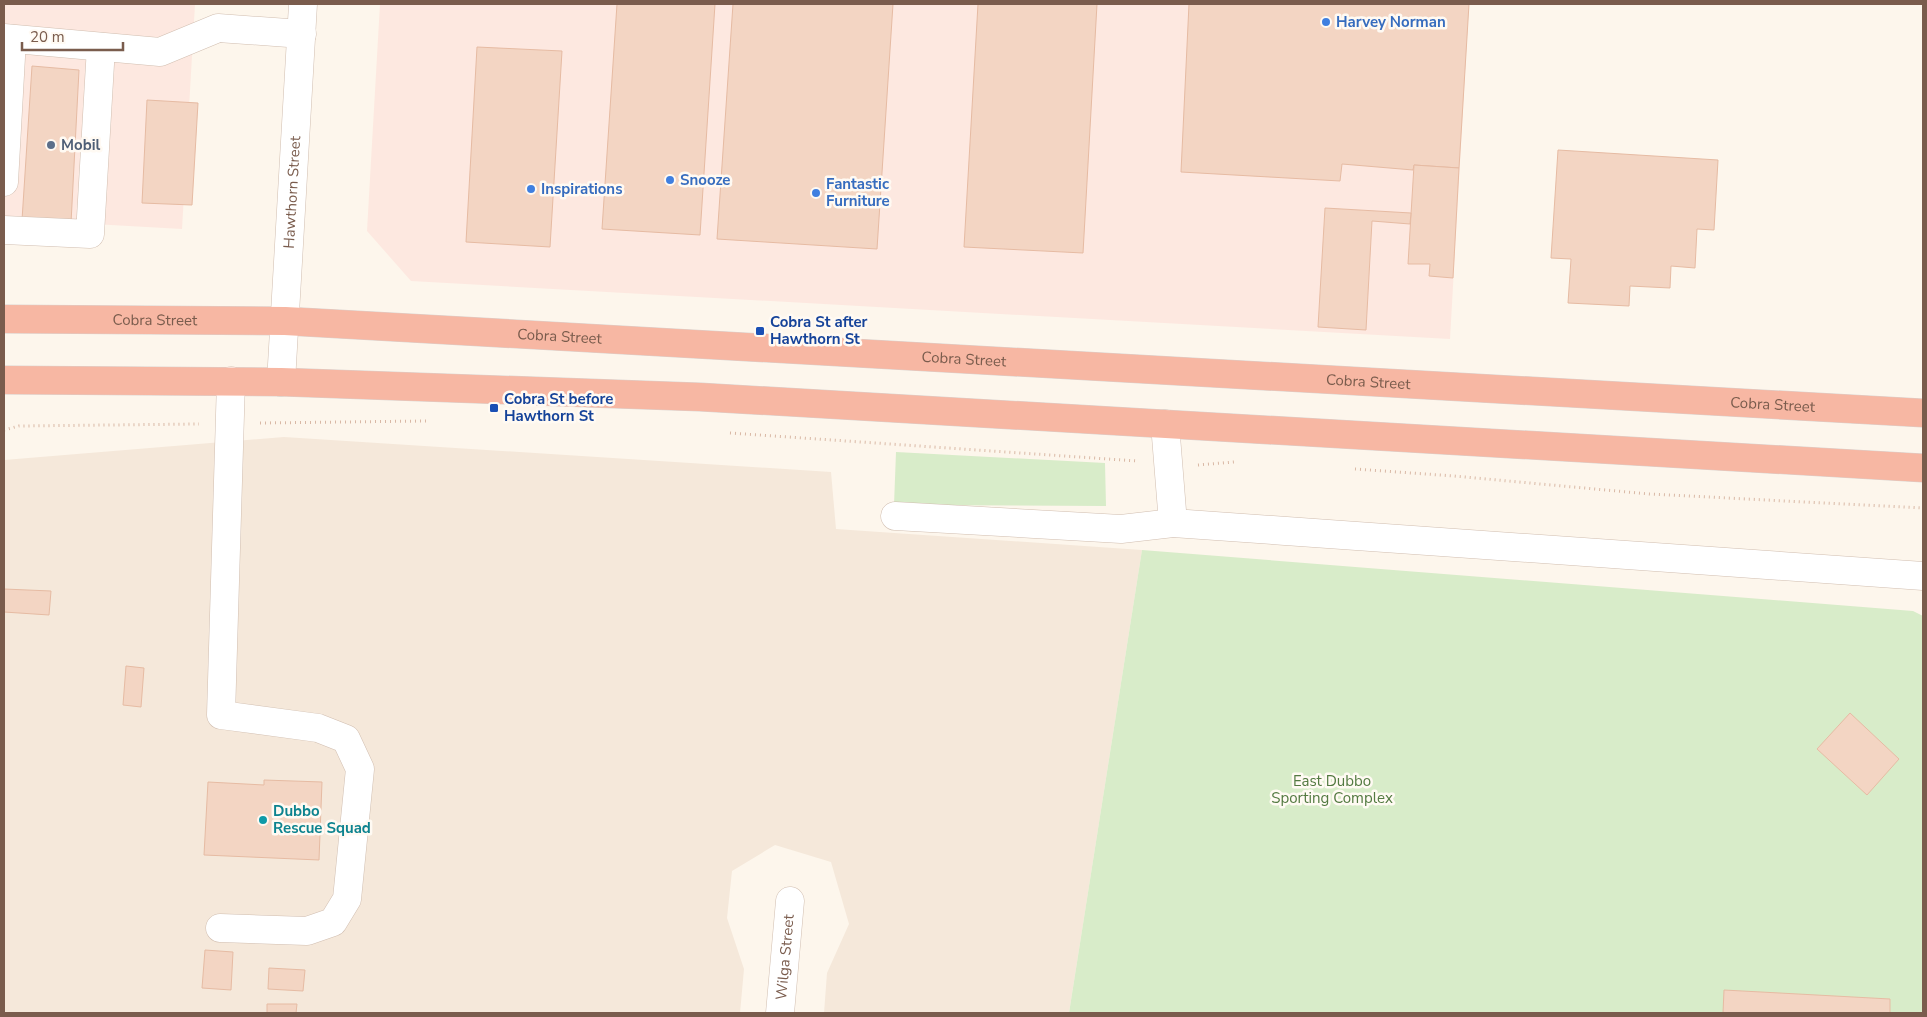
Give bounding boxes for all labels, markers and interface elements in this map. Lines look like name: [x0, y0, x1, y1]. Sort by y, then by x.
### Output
place label: Harvey Norman: [1336, 12, 1446, 32]
marker: Harvey Norman: [1320, 16, 1332, 28]
scale bar: [22, 20, 124, 52]
text: 20 m: [30, 27, 65, 47]
place label: Mobil: [61, 135, 100, 155]
street label: Hawthorn Street: [279, 135, 305, 249]
marker: Mobil: [45, 139, 57, 151]
place label: Snooze: [680, 170, 731, 190]
marker: Snooze: [664, 174, 676, 186]
place label: Fantastic Furniture: [826, 174, 890, 211]
place label: Inspirations: [541, 179, 622, 199]
marker: Inspirations: [525, 183, 537, 195]
marker: Fantastic Furniture: [810, 187, 822, 199]
street label: Cobra Street: [113, 310, 198, 330]
place label: Cobra St after Hawthorn St: [770, 312, 868, 349]
street label: Cobra Street: [517, 324, 603, 349]
marker: Cobra St after Hawthorn St: [754, 325, 766, 337]
street label: Cobra Street: [921, 347, 1008, 372]
street label: Cobra Street: [1325, 369, 1412, 394]
place label: Cobra St before Hawthorn St: [504, 389, 613, 426]
street label: Cobra Street: [1730, 392, 1816, 417]
marker: Cobra St before Hawthorn St: [488, 402, 500, 414]
park label: East Dubbo Sporting Complex: [1271, 771, 1393, 808]
place label: Dubbo Rescue Squad: [273, 801, 371, 838]
marker: Dubbo Rescue Squad: [257, 814, 269, 826]
street label: Wilga Street: [771, 913, 799, 1001]

